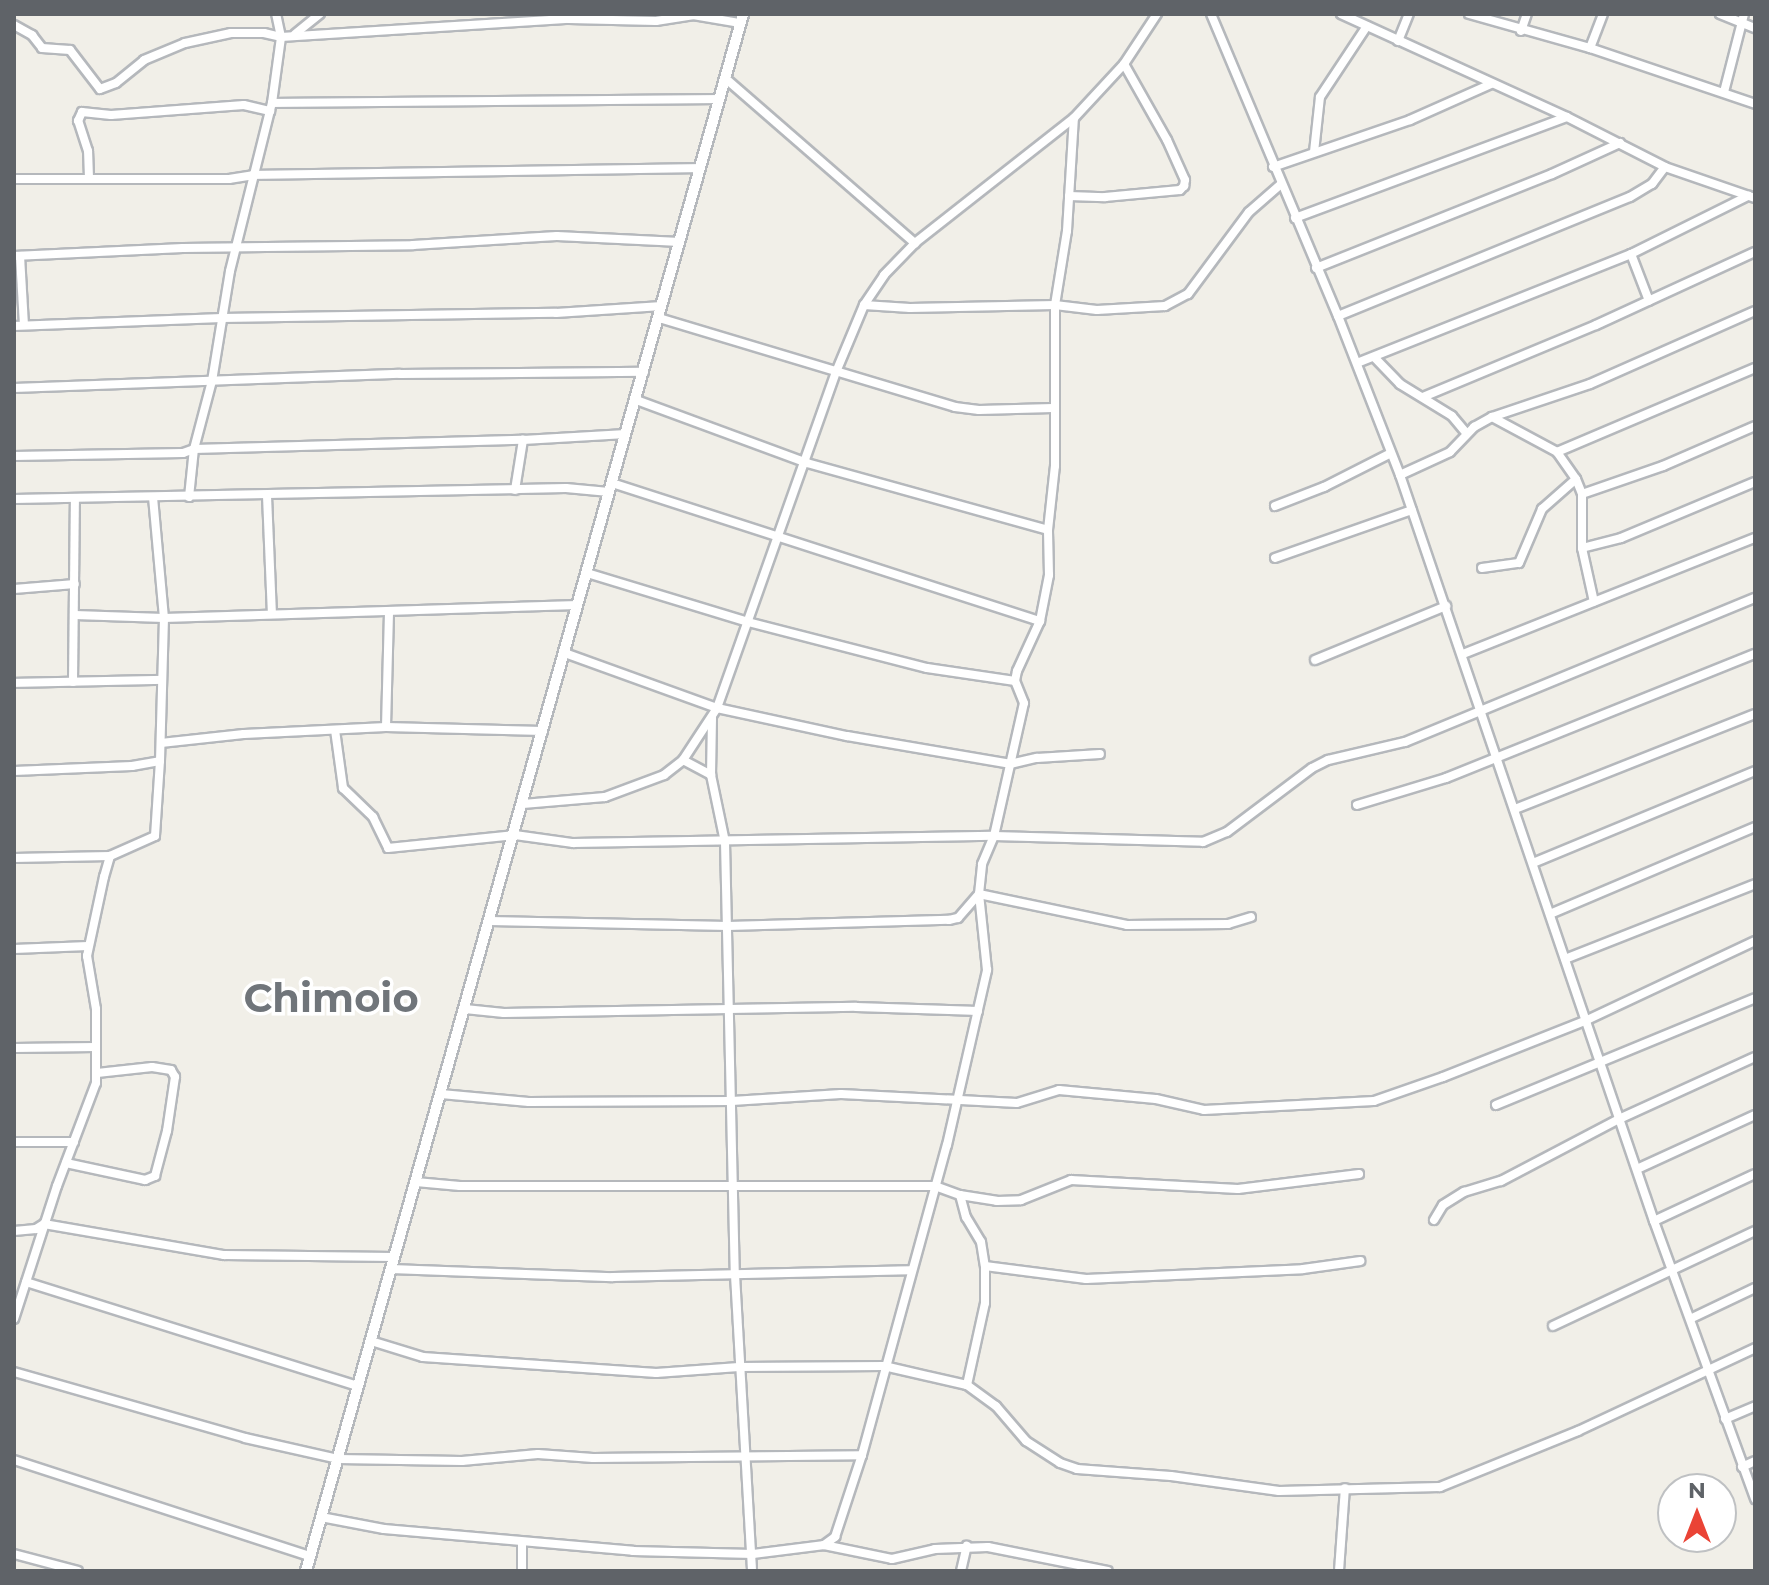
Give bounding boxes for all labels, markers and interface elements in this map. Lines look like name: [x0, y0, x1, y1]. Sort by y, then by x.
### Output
district label: Chimoio: [243, 974, 419, 1022]
north arrow: [1657, 1473, 1737, 1553]
text: N: [1688, 1477, 1706, 1504]

